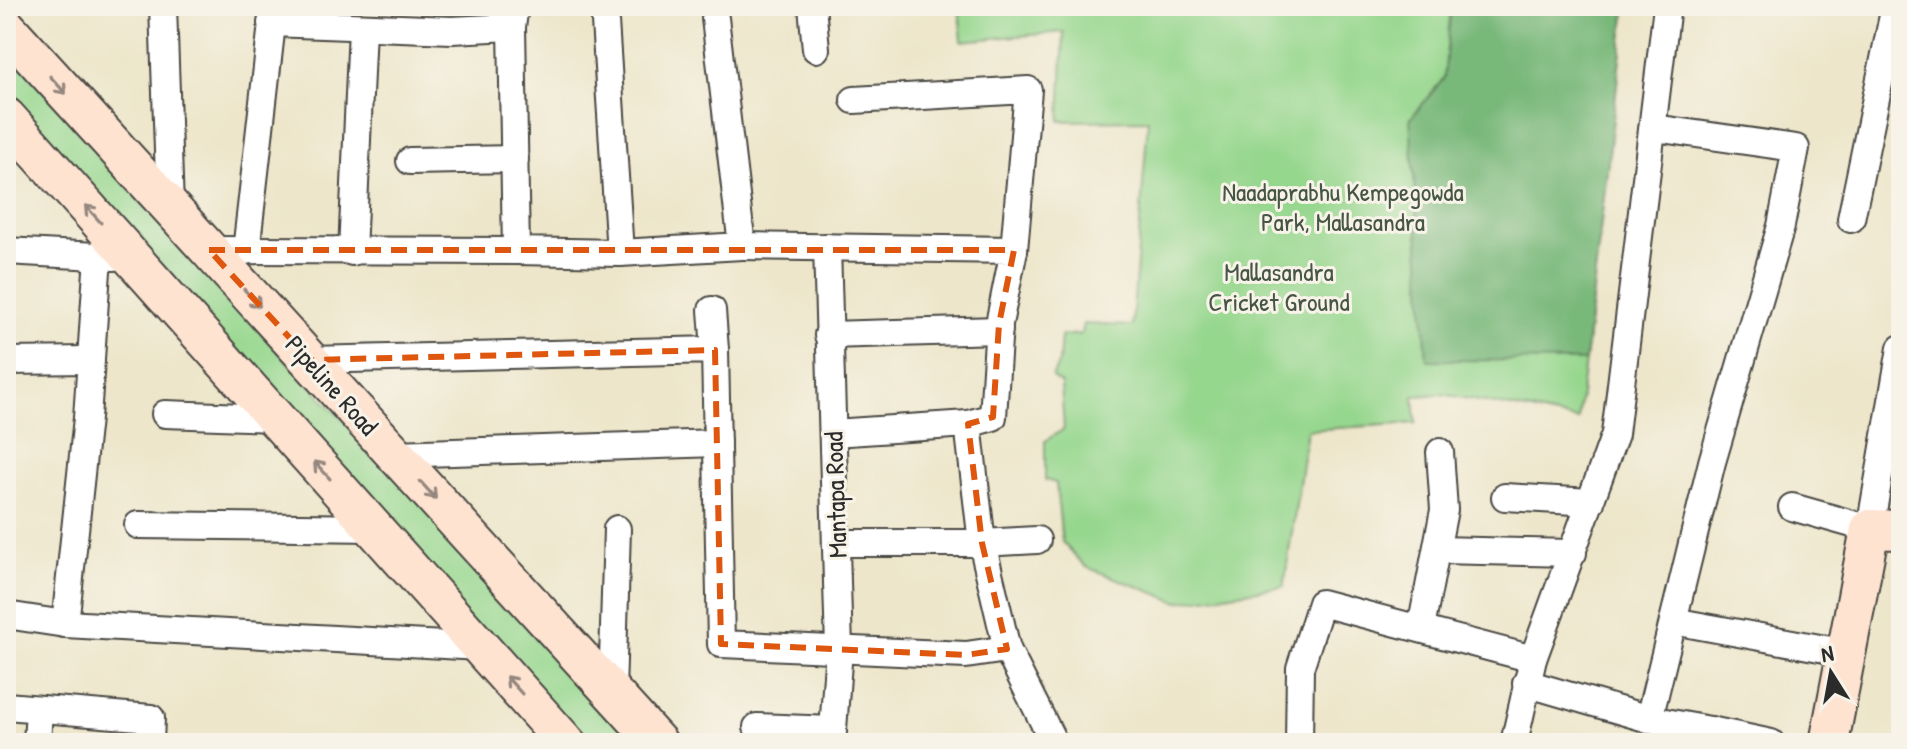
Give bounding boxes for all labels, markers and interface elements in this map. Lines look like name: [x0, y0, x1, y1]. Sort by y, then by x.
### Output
one-way arrow: [49, 74, 67, 94]
park label: Naadaprabhu Kempegowda Park, Mallasandra: [1222, 174, 1464, 239]
one-way arrow: [84, 204, 102, 224]
park label: Mallasandra Cricket Ground: [1208, 254, 1350, 319]
one-way arrow: [243, 287, 261, 307]
street label: Pipeline Road: [278, 327, 386, 443]
street label: Mantapa Road: [815, 431, 855, 559]
one-way arrow: [314, 461, 332, 481]
one-way arrow: [418, 479, 436, 499]
north arrow: [1791, 633, 1871, 713]
text: N: [1819, 637, 1836, 669]
one-way arrow: [505, 675, 523, 695]

